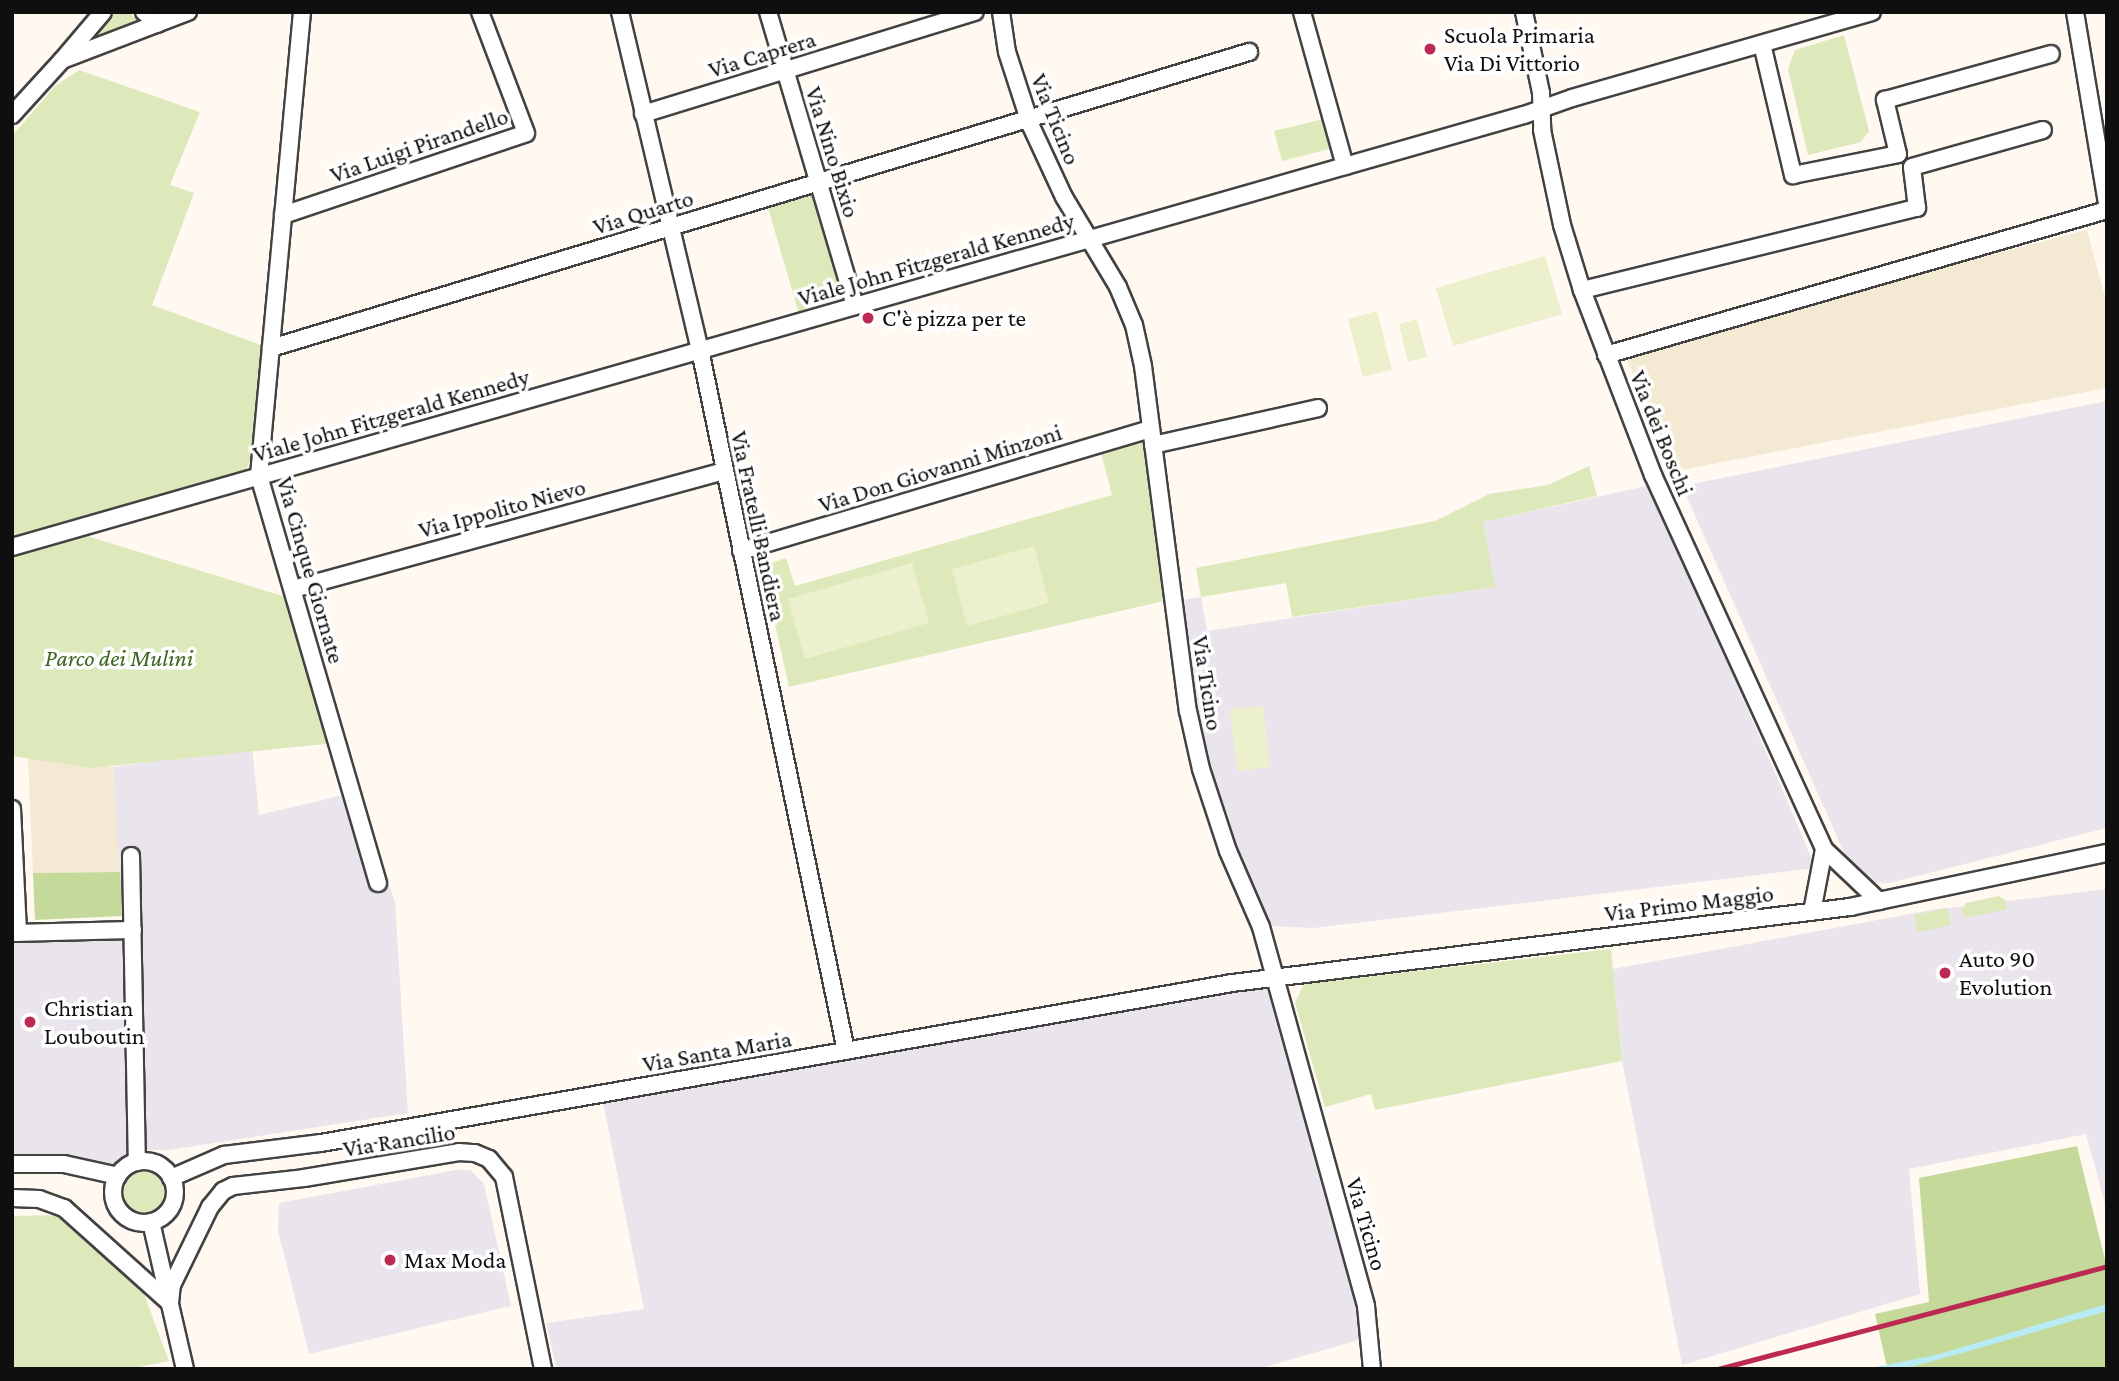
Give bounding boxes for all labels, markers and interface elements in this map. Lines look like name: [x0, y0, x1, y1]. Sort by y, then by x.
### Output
place label: Scuola Primaria Via Di Vittorio: [1444, 21, 1595, 77]
street label: Via Caprera: [705, 24, 819, 84]
marker: Scuola Primaria Via Di Vittorio: [1422, 41, 1438, 57]
street label: Via Ticino: [1025, 69, 1087, 169]
street label: Via Nino Bixio: [799, 83, 867, 221]
street label: Via Luigi Pirandello: [326, 101, 512, 189]
street label: Via Quarto: [589, 183, 697, 241]
street label: Viale John Fitzgerald Kennedy: [795, 206, 1077, 312]
place label: C'è pizza per te: [882, 304, 1026, 332]
marker: C'è pizza per te: [860, 310, 876, 326]
street label: Viale John Fitzgerald Kennedy: [250, 362, 532, 468]
street label: Via dei Boschi: [1624, 366, 1700, 500]
street label: Via Don Giovanni Minzoni: [815, 417, 1065, 519]
street label: Via Fratelli Bandiera: [725, 428, 793, 624]
street label: Via Ippolito Nievo: [415, 472, 589, 544]
street label: Via Cinque Giornate: [271, 473, 351, 667]
street label: Via Ticino: [1186, 634, 1230, 732]
park label: Parco dei Mulini: [45, 644, 193, 672]
street label: Via Primo Maggio: [1603, 878, 1775, 928]
place label: Auto 90 Evolution: [1959, 945, 2052, 1001]
marker: Auto 90 Evolution: [1937, 965, 1953, 981]
place label: Christian Louboutin: [44, 994, 145, 1050]
marker: Christian Louboutin: [22, 1014, 38, 1030]
street label: Via Santa Maria: [640, 1024, 794, 1078]
street label: Via Rancilio: [341, 1117, 457, 1163]
street label: Via Ticino: [1340, 1174, 1394, 1274]
place label: Max Moda: [404, 1246, 506, 1274]
marker: Max Moda: [382, 1252, 398, 1268]

